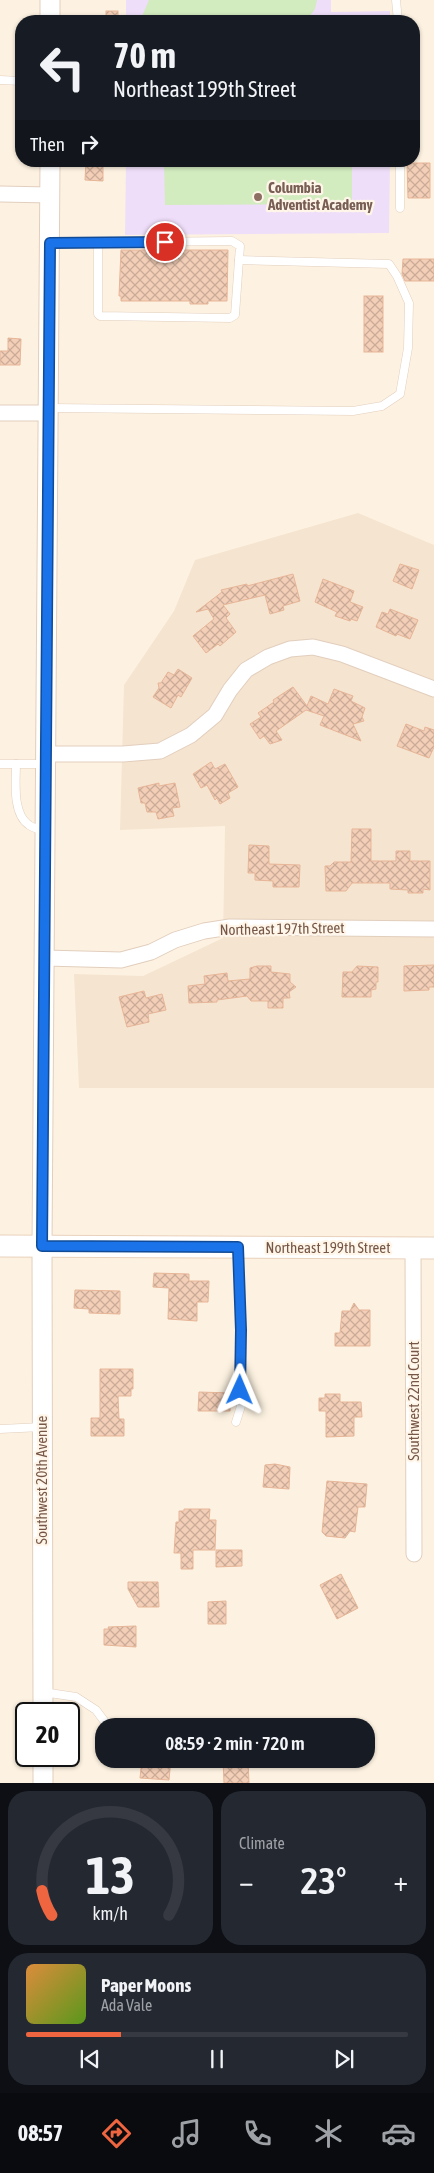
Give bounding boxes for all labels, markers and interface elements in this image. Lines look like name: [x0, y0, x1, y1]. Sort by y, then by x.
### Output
icon: left: [30, 35, 95, 100]
text: 70 m: [113, 35, 176, 75]
text: Northeast 199th Street: [113, 76, 296, 102]
icon: right: [75, 130, 103, 158]
text: Then: [30, 133, 65, 155]
place label: Columbia Adventist Academy: [267, 179, 374, 213]
marker: Columbia Adventist Academy: [252, 191, 264, 203]
pin: [144, 221, 186, 263]
icon: arrive: [151, 228, 179, 256]
street label: Northeast 197th Street: [219, 919, 345, 938]
street label: Northeast 199th Street: [266, 1239, 390, 1256]
street label: Southwest 22nd Court: [405, 1341, 422, 1461]
position arrow: [213, 1363, 265, 1415]
street label: Southwest 20th Avenue: [33, 1415, 50, 1544]
speed limit sign: 20: [15, 1702, 80, 1767]
text: 08:59 · 2 min · 720 m: [165, 1732, 305, 1754]
text: Climate: [239, 1834, 285, 1852]
text: 13: [86, 1845, 135, 1905]
text: 23°: [300, 1859, 347, 1902]
text: −: [239, 1865, 254, 1897]
text: +: [393, 1865, 408, 1897]
text: km/h: [93, 1903, 128, 1924]
text: Paper Moons: [101, 1974, 191, 1996]
text: Ada Vale: [101, 1996, 152, 2014]
icon: previous: [76, 2045, 104, 2073]
icon: pause: [203, 2045, 231, 2073]
icon: next: [330, 2045, 358, 2073]
icon: directions: [99, 2116, 134, 2151]
icon: music: [169, 2116, 204, 2151]
icon: phone: [240, 2116, 275, 2151]
icon: climate: [311, 2116, 346, 2151]
icon: car: [381, 2116, 416, 2151]
text: 08:57: [18, 2120, 63, 2146]

